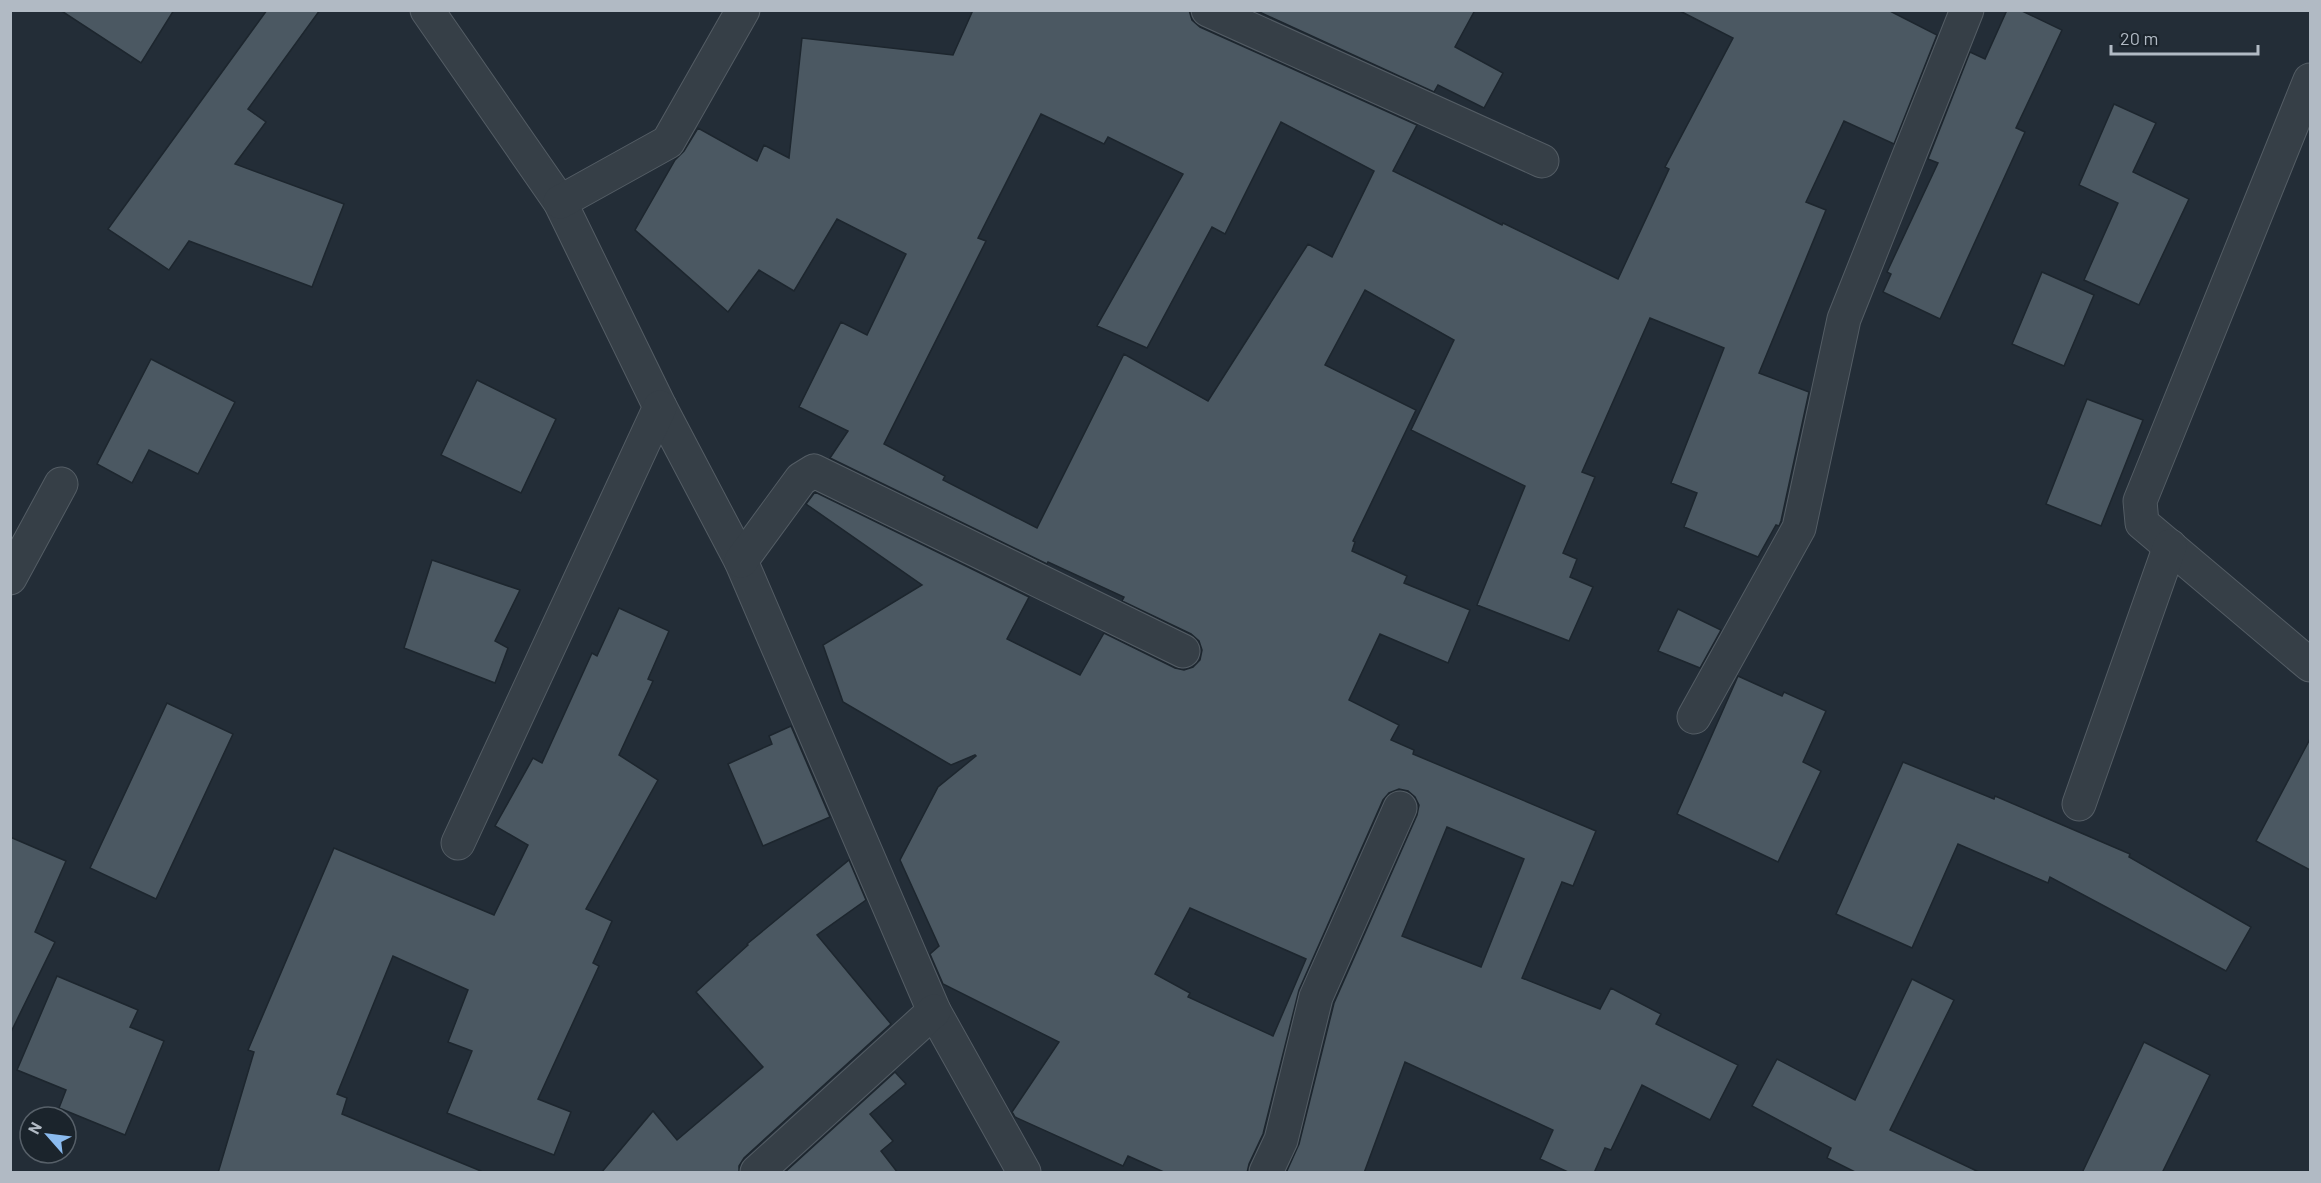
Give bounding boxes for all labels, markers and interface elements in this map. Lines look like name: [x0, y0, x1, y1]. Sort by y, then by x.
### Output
scale bar: [2111, 18, 2258, 56]
text: 20 m: [2120, 27, 2158, 49]
north arrow: [18, 1105, 78, 1165]
text: N: [23, 1119, 45, 1137]

